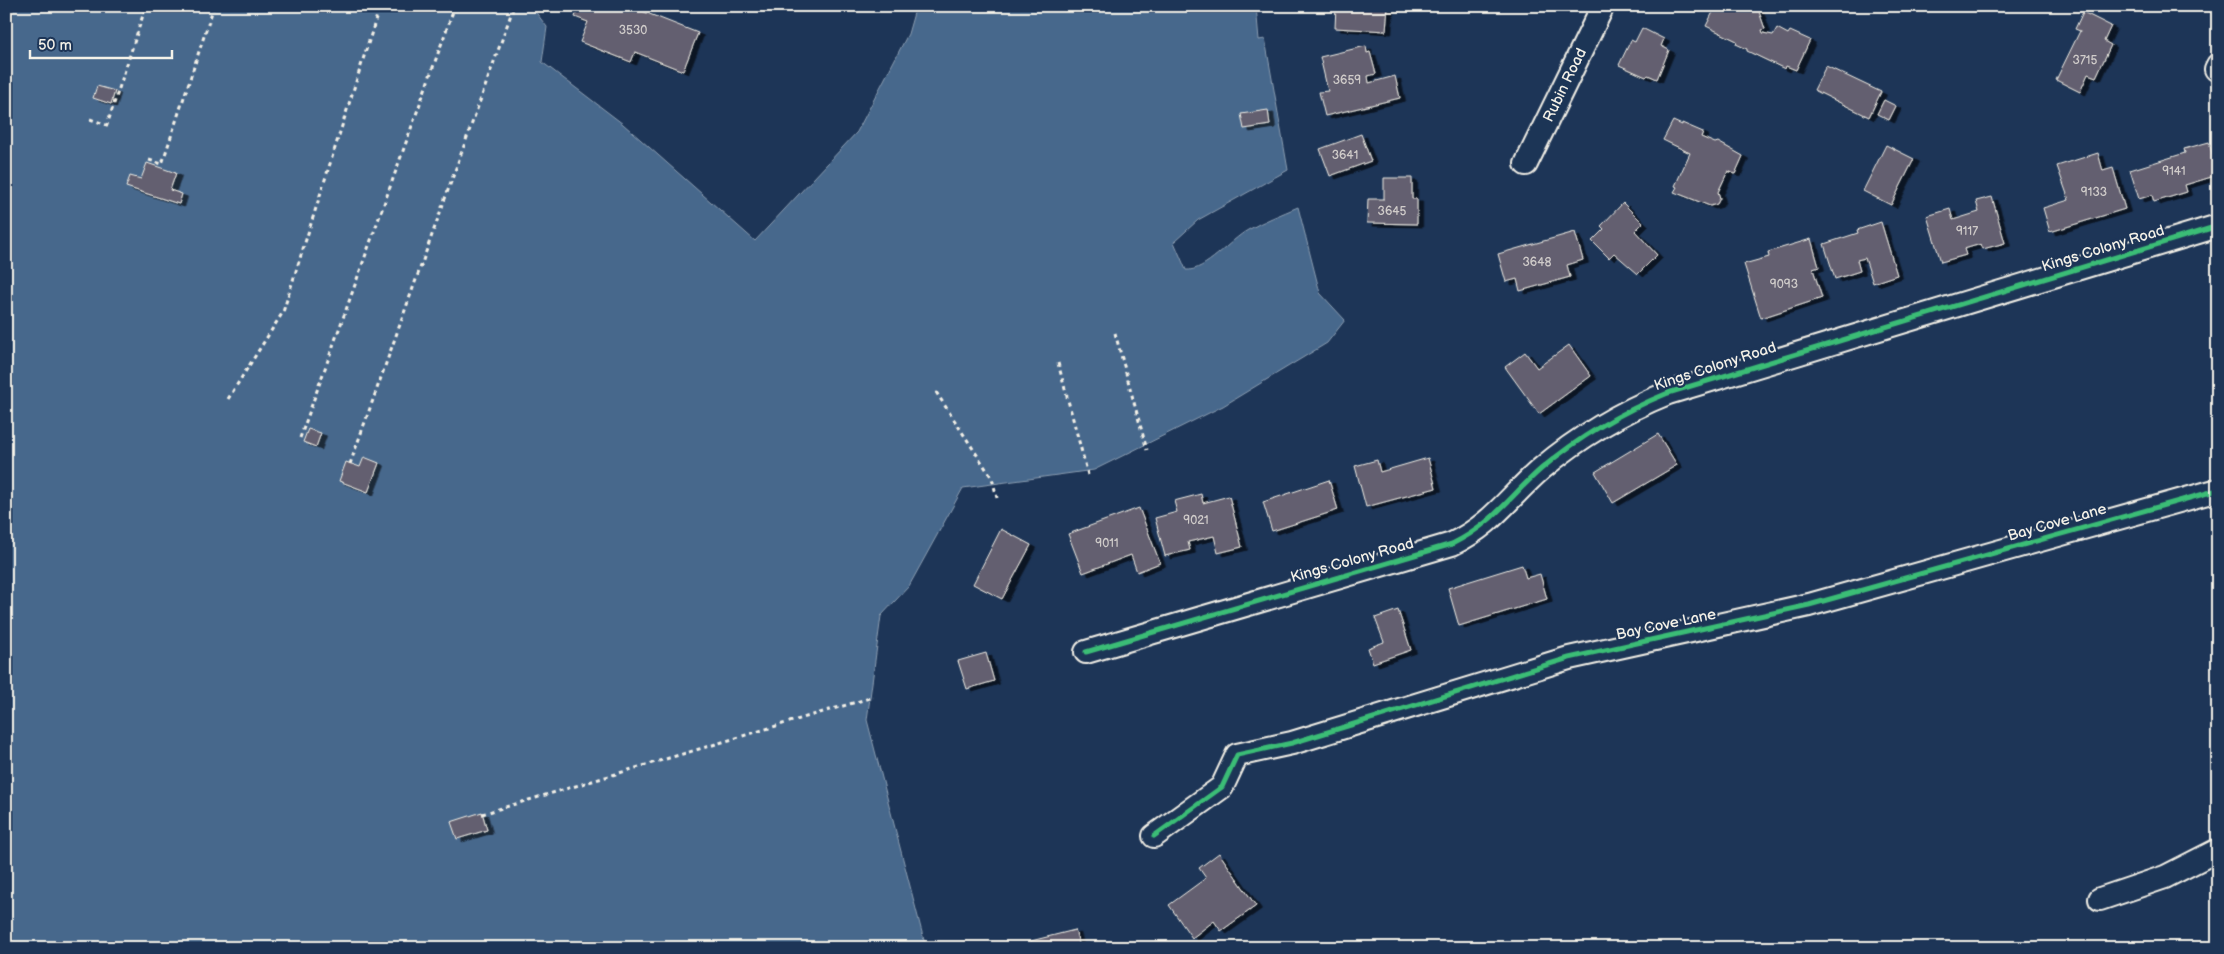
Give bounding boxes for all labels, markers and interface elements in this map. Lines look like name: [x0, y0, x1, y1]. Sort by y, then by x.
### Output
house number: 3530: [619, 23, 647, 38]
scale bar: [30, 28, 172, 60]
text: 50 m: [38, 36, 72, 55]
street label: Rubin Road: [1539, 45, 1591, 125]
house number: 3715: [2073, 53, 2098, 68]
house number: 3659: [1333, 73, 1361, 88]
house number: 3641: [1332, 148, 1358, 163]
house number: 9141: [2162, 164, 2186, 179]
house number: 9133: [2081, 185, 2107, 200]
house number: 3645: [1378, 204, 1407, 219]
street label: Kings Colony Road: [2039, 221, 2167, 276]
house number: 9117: [1956, 224, 1978, 239]
house number: 3648: [1522, 255, 1552, 270]
house number: 9093: [1770, 277, 1798, 292]
street label: Kings Colony Road: [1652, 338, 1779, 395]
street label: Bay Cove Lane: [2006, 499, 2109, 546]
house number: 9021: [1183, 513, 1209, 528]
street label: Kings Colony Road: [1288, 534, 1416, 587]
house number: 9011: [1095, 536, 1119, 551]
street label: Bay Cove Lane: [1614, 605, 1718, 644]

